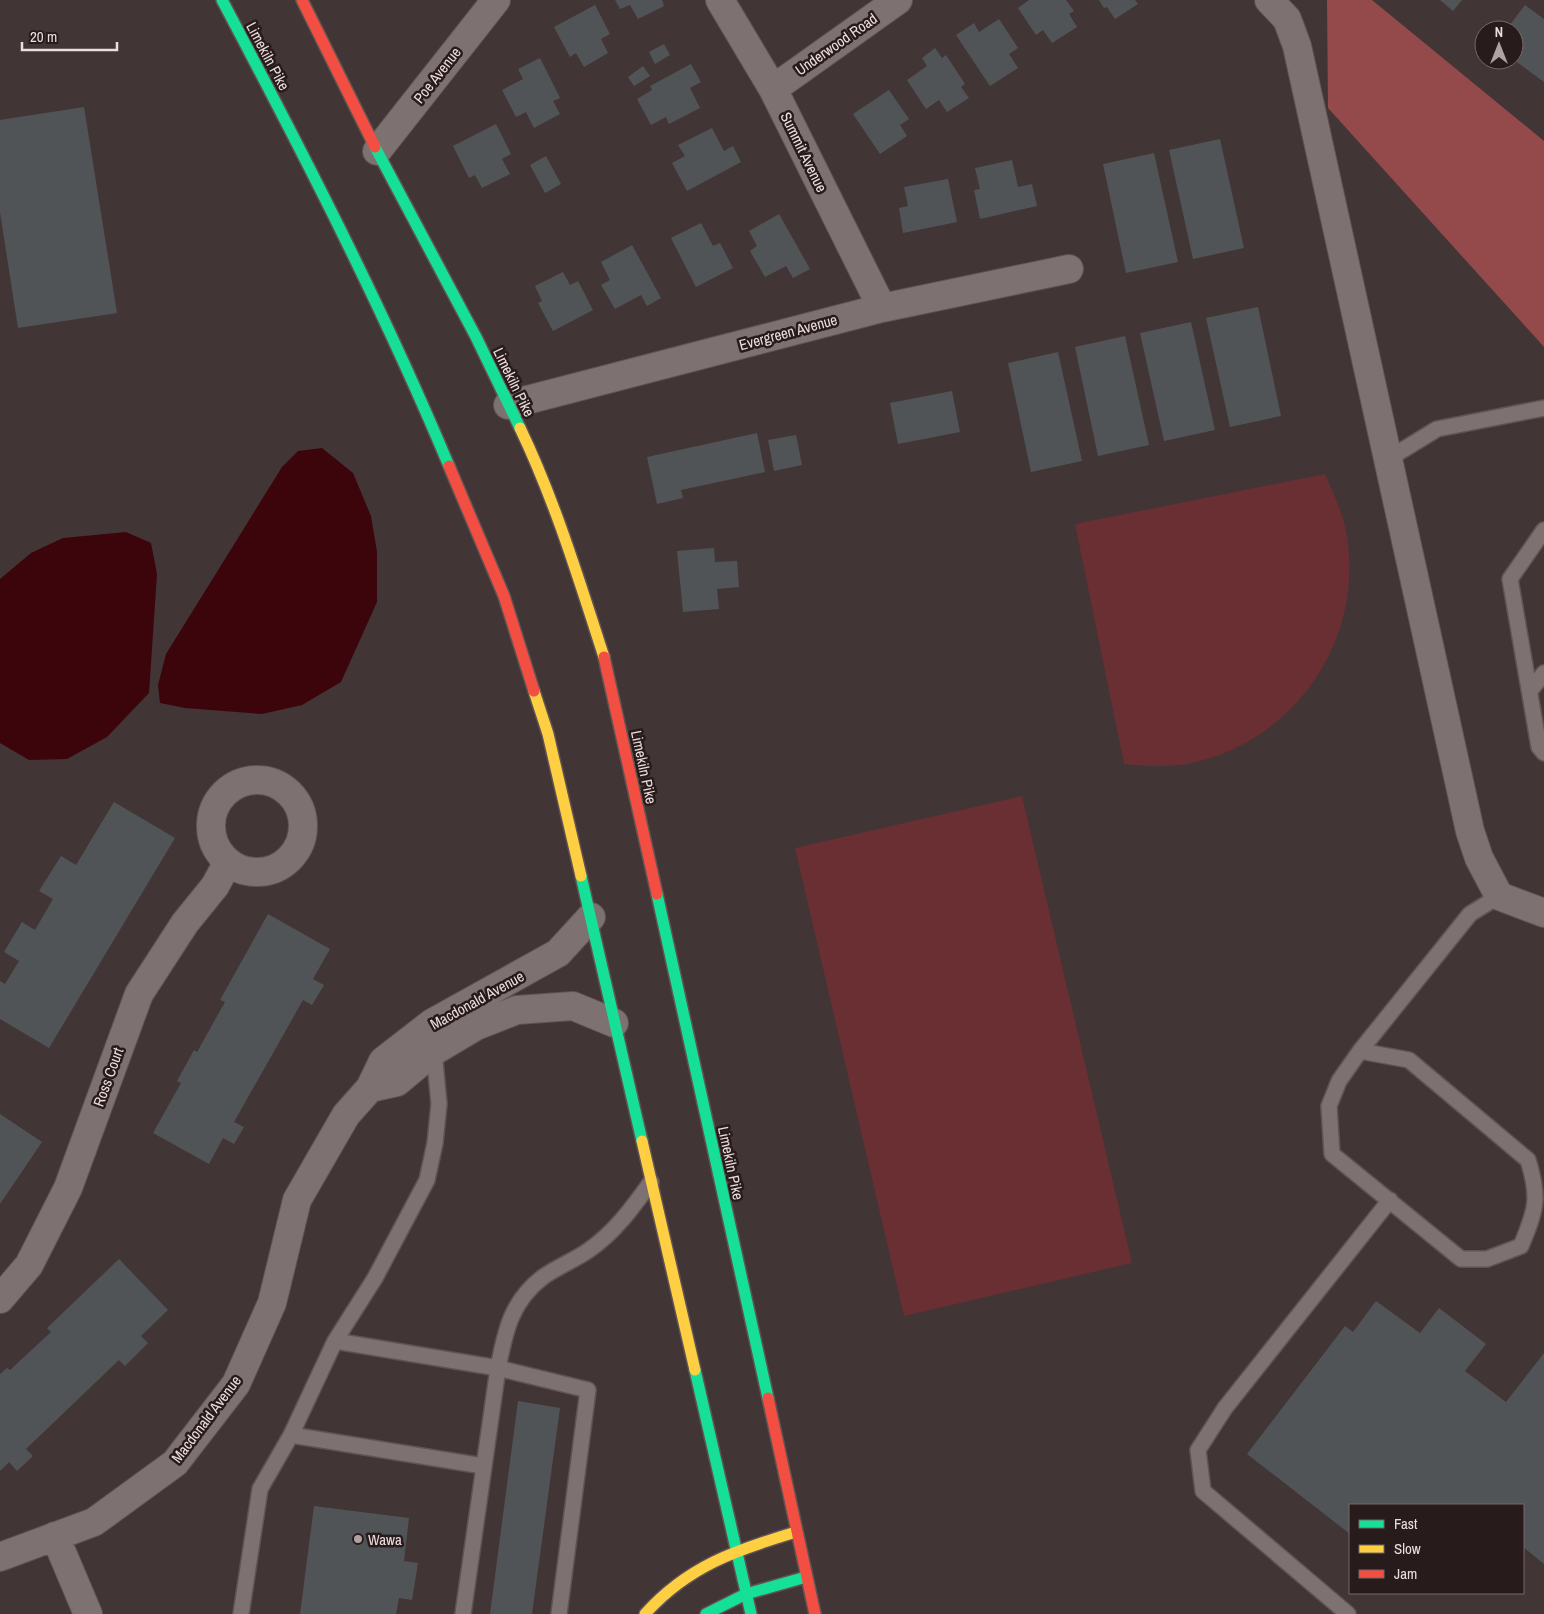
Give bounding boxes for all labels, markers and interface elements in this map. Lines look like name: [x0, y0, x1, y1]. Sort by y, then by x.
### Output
street label: Underwood Road: [791, 8, 881, 80]
street label: Limekiln Pike: [241, 18, 295, 94]
scale bar: [22, 20, 118, 52]
north arrow: [1474, 20, 1524, 70]
text: N: [1495, 23, 1503, 41]
text: 20 m: [30, 26, 57, 47]
street label: Poe Avenue: [408, 42, 466, 108]
street label: Summit Avenue: [776, 108, 832, 196]
street label: Evergreen Avenue: [737, 309, 840, 355]
street label: Limekiln Pike: [488, 344, 540, 420]
street label: Limekiln Pike: [626, 728, 662, 806]
street label: Macdonald Avenue: [426, 965, 528, 1034]
street label: Ross Court: [88, 1044, 129, 1109]
street label: Limekiln Pike: [713, 1124, 749, 1202]
street label: Macdonald Avenue: [166, 1371, 246, 1467]
legend: [1349, 1504, 1524, 1594]
text: Fast: [1394, 1513, 1418, 1534]
place label: Wawa: [368, 1529, 402, 1550]
marker: Wawa: [352, 1533, 364, 1545]
text: Slow: [1394, 1538, 1421, 1559]
text: Jam: [1394, 1563, 1417, 1584]

